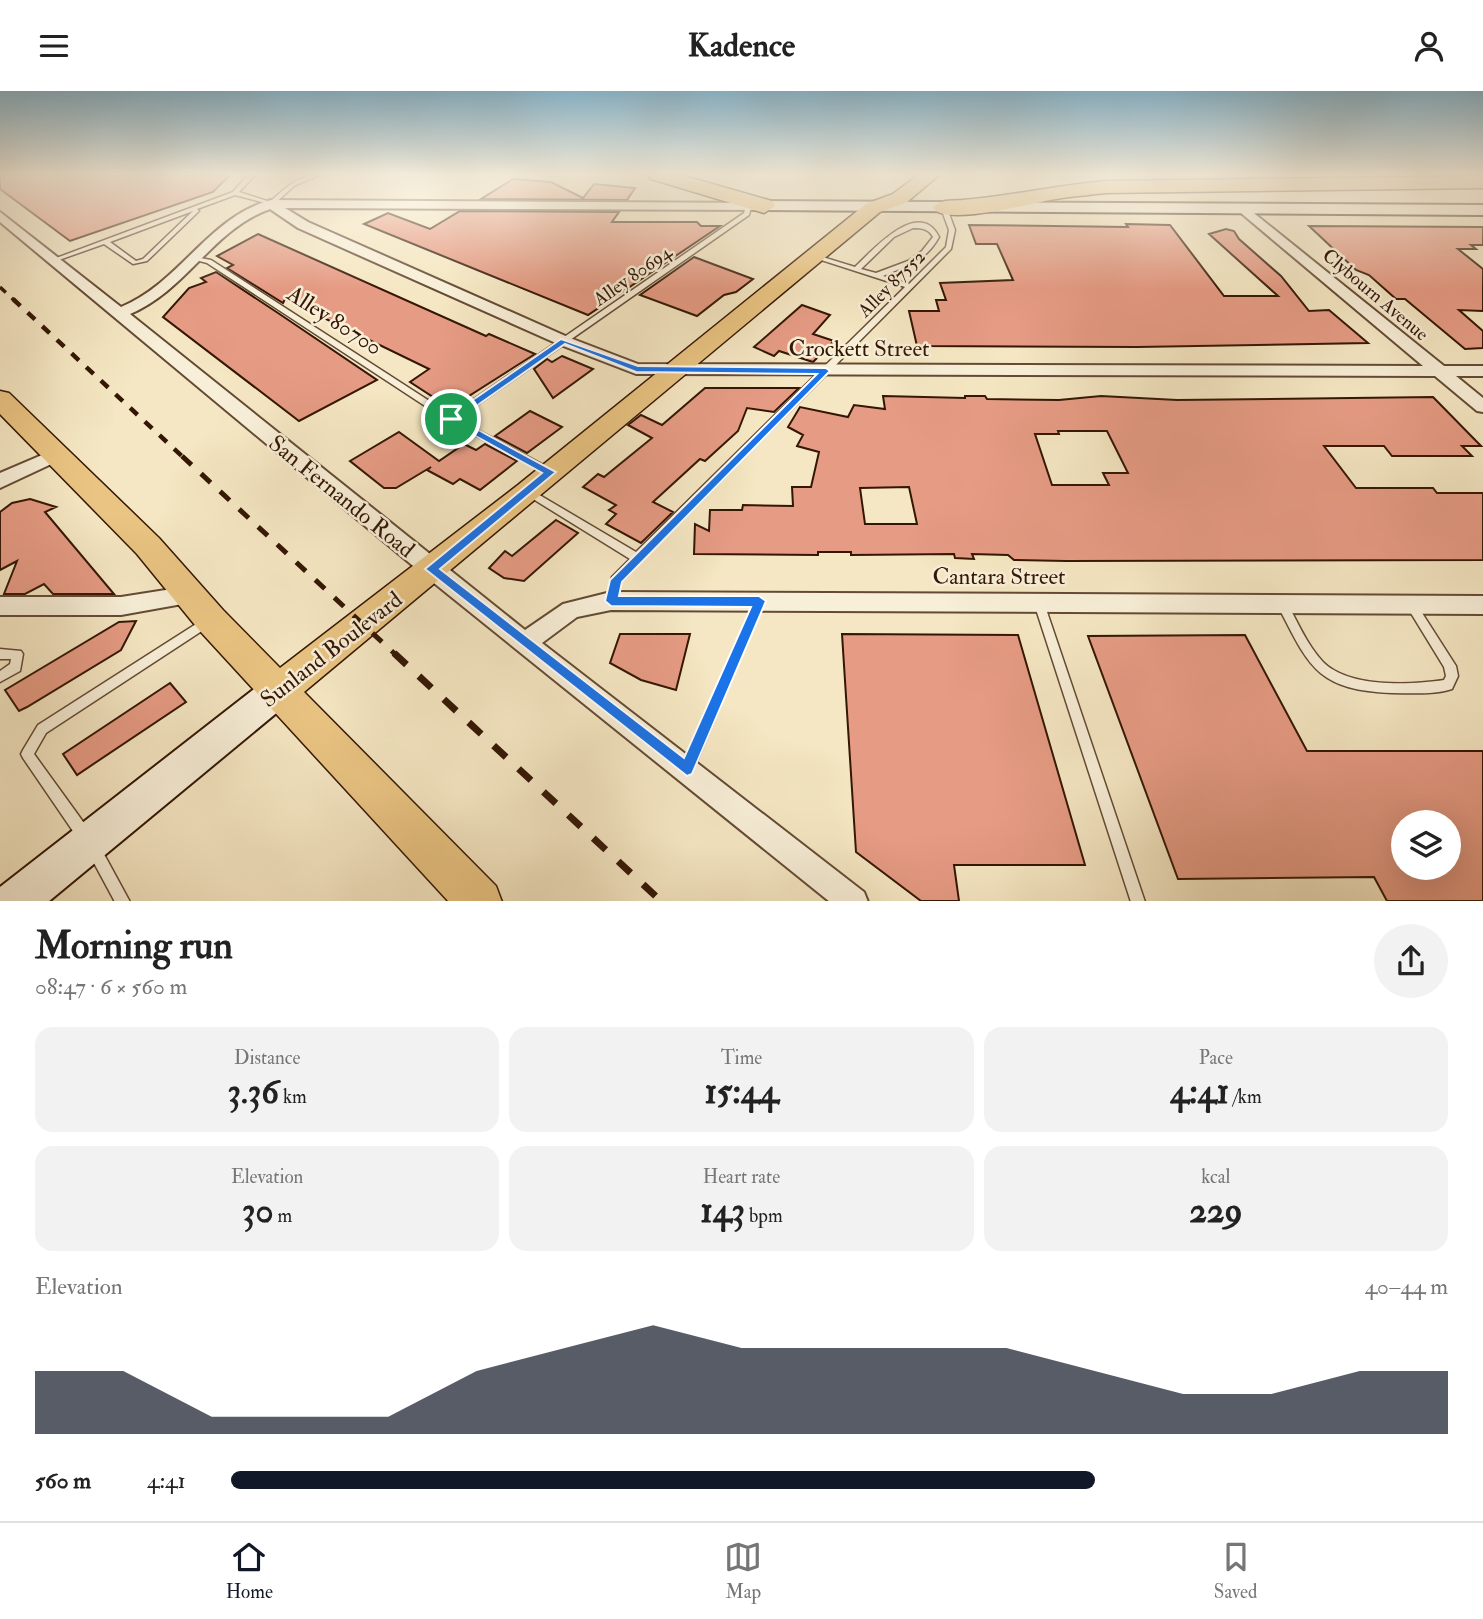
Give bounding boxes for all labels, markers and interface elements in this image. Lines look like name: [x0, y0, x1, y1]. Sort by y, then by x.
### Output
text: Kadence: [688, 26, 795, 66]
icon: menu: [35, 27, 73, 65]
icon: person: [1410, 27, 1448, 65]
street label: Alley 80694: [588, 240, 677, 312]
street label: Clybourn Avenue: [1317, 243, 1433, 346]
street label: Alley 87552: [852, 245, 931, 323]
street label: Alley 80700: [281, 278, 388, 362]
street label: Crockett Street: [789, 334, 929, 363]
pin: [421, 389, 481, 449]
icon: arrive: [432, 400, 470, 438]
street label: San Fernando Road: [263, 429, 421, 564]
street label: Cantara Street: [932, 562, 1066, 591]
street label: Sunland Boulevard: [255, 585, 408, 714]
map controls: [1391, 810, 1461, 880]
button: layers: [1391, 810, 1461, 880]
text: Morning run: [35, 922, 233, 970]
button: share: [1374, 924, 1448, 998]
text: 08:47 · 6 × 560 m: [35, 972, 187, 1001]
text: Distance: [234, 1046, 300, 1070]
text: Time: [721, 1046, 762, 1070]
text: Pace: [1199, 1046, 1233, 1070]
text: 3.36: [228, 1070, 279, 1114]
text: 15:44: [704, 1070, 779, 1114]
text: 4:41: [1170, 1070, 1229, 1114]
text: km: [279, 1085, 307, 1109]
text: /km: [1229, 1085, 1262, 1109]
text: Elevation: [231, 1165, 303, 1189]
text: Heart rate: [703, 1165, 780, 1189]
text: kcal: [1201, 1165, 1230, 1189]
text: 30: [242, 1189, 273, 1233]
text: 143: [700, 1189, 745, 1233]
text: 229: [1189, 1189, 1243, 1233]
text: m: [273, 1204, 292, 1228]
text: bpm: [745, 1204, 783, 1228]
text: Elevation: [35, 1272, 123, 1301]
text: 40–44 m: [1365, 1272, 1448, 1301]
text: 560 m: [35, 1466, 91, 1495]
text: 4:41: [147, 1466, 186, 1495]
tab: Home: [226, 1538, 273, 1604]
tab: Map: [724, 1538, 762, 1604]
tab: Saved: [1214, 1538, 1257, 1604]

